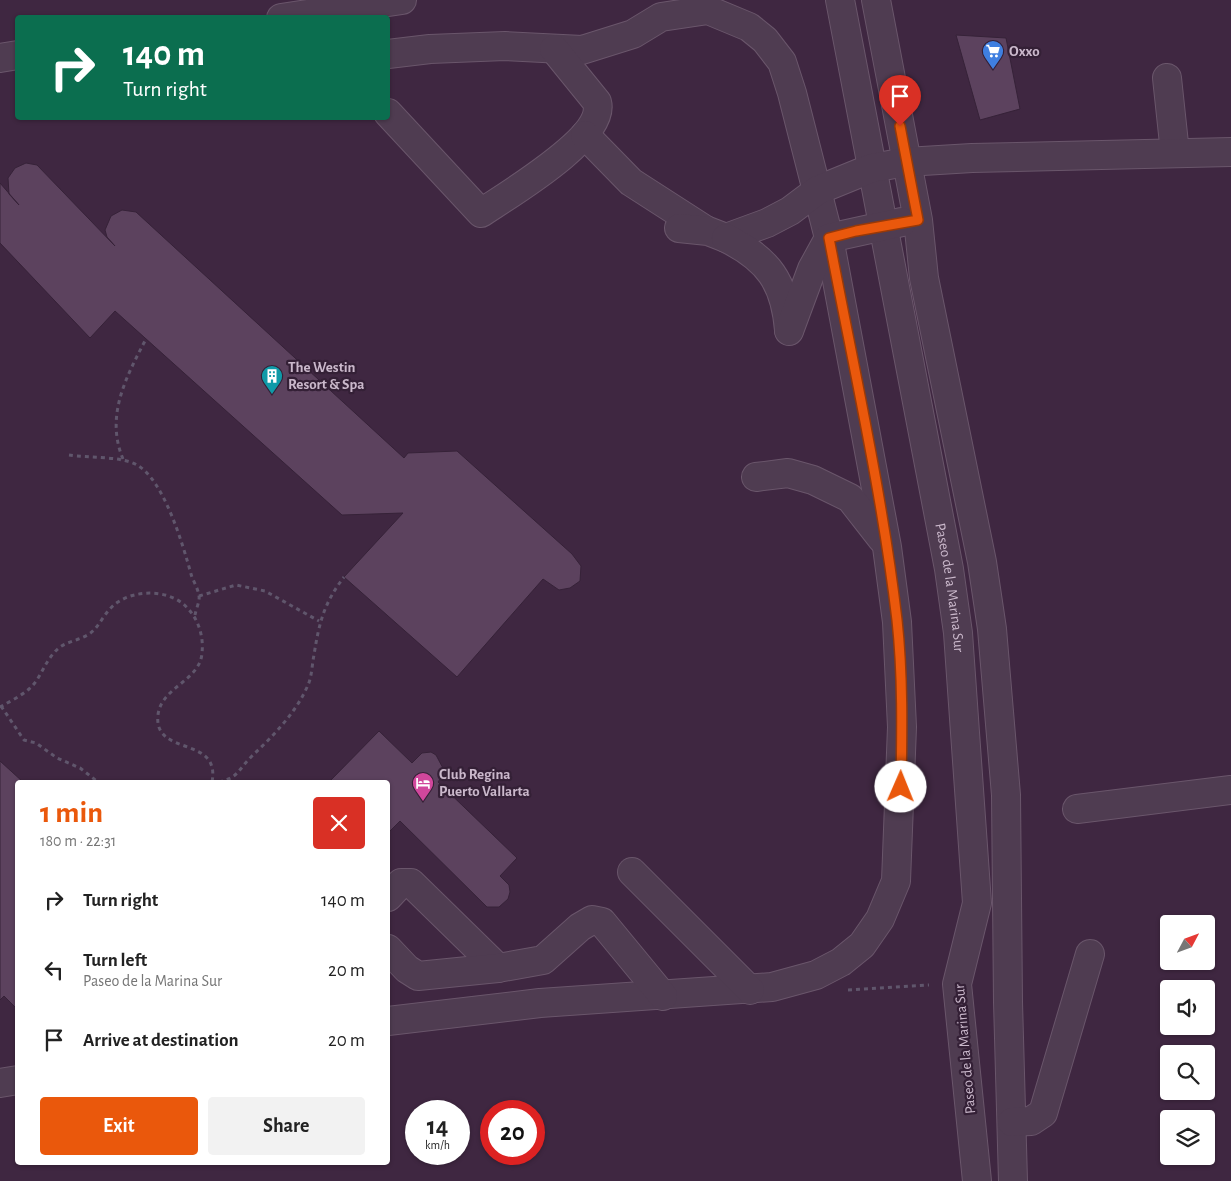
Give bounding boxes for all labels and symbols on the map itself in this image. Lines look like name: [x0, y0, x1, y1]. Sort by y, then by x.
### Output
supermarket icon: Oxxo: [981, 39, 1005, 70]
place label: Oxxo: [1009, 44, 1040, 59]
pin: [879, 75, 921, 126]
place label: The Westin Resort & Spa: [288, 360, 365, 392]
building icon: The Westin Resort & Spa: [260, 364, 284, 395]
street label: Paseo de la Marina Sur: [933, 522, 967, 653]
position arrow: [874, 760, 926, 812]
place label: Club Regina Puerto Vallarta: [439, 767, 530, 799]
hotel icon: Club Regina Puerto Vallarta: [411, 771, 435, 802]
north arrow: [1160, 915, 1215, 970]
street label: Paseo de la Marina Sur: [952, 983, 978, 1115]
speed limit sign: 20: [480, 1100, 545, 1165]

